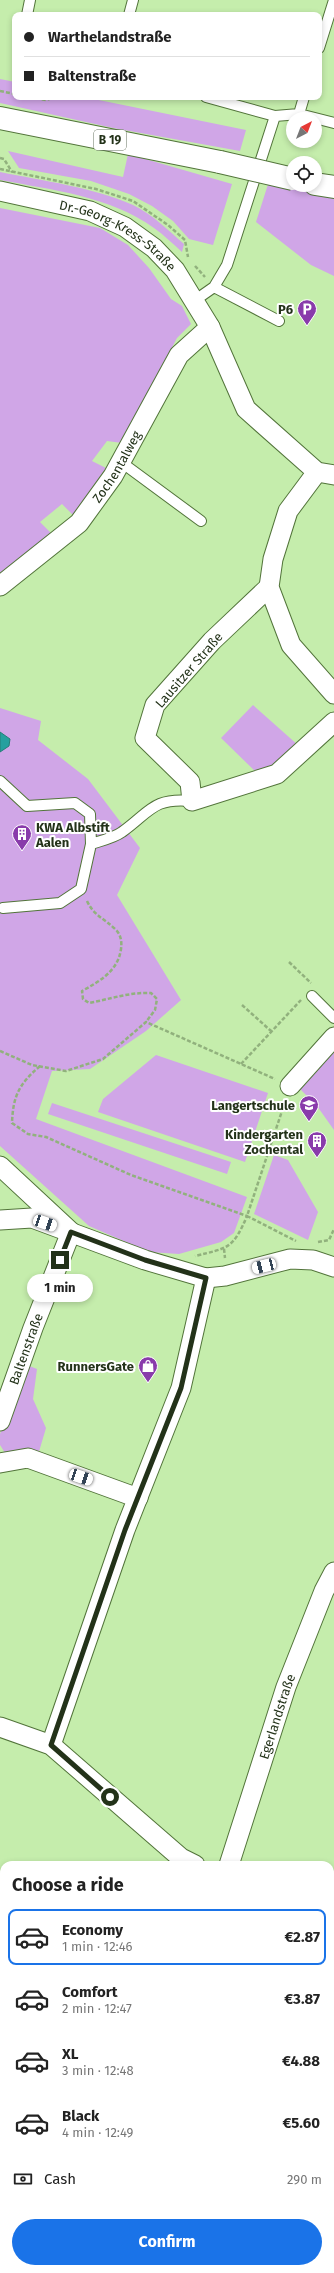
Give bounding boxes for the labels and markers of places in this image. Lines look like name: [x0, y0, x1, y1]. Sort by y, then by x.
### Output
parking icon: P6: [296, 298, 318, 326]
place label: P6: [278, 302, 293, 317]
place label: KWA Albstift Aalen: [35, 820, 111, 850]
building icon: KWA Albstift Aalen: [11, 823, 33, 851]
school or university icon: Langertschule: [298, 1094, 320, 1122]
place label: Langertschule: [211, 1098, 295, 1113]
place label: Kindergarten Zochental: [225, 1127, 303, 1157]
building icon: Kindergarten Zochental: [306, 1130, 328, 1158]
shop icon: RunnersGate: [137, 1355, 159, 1383]
place label: RunnersGate: [58, 1359, 134, 1374]

